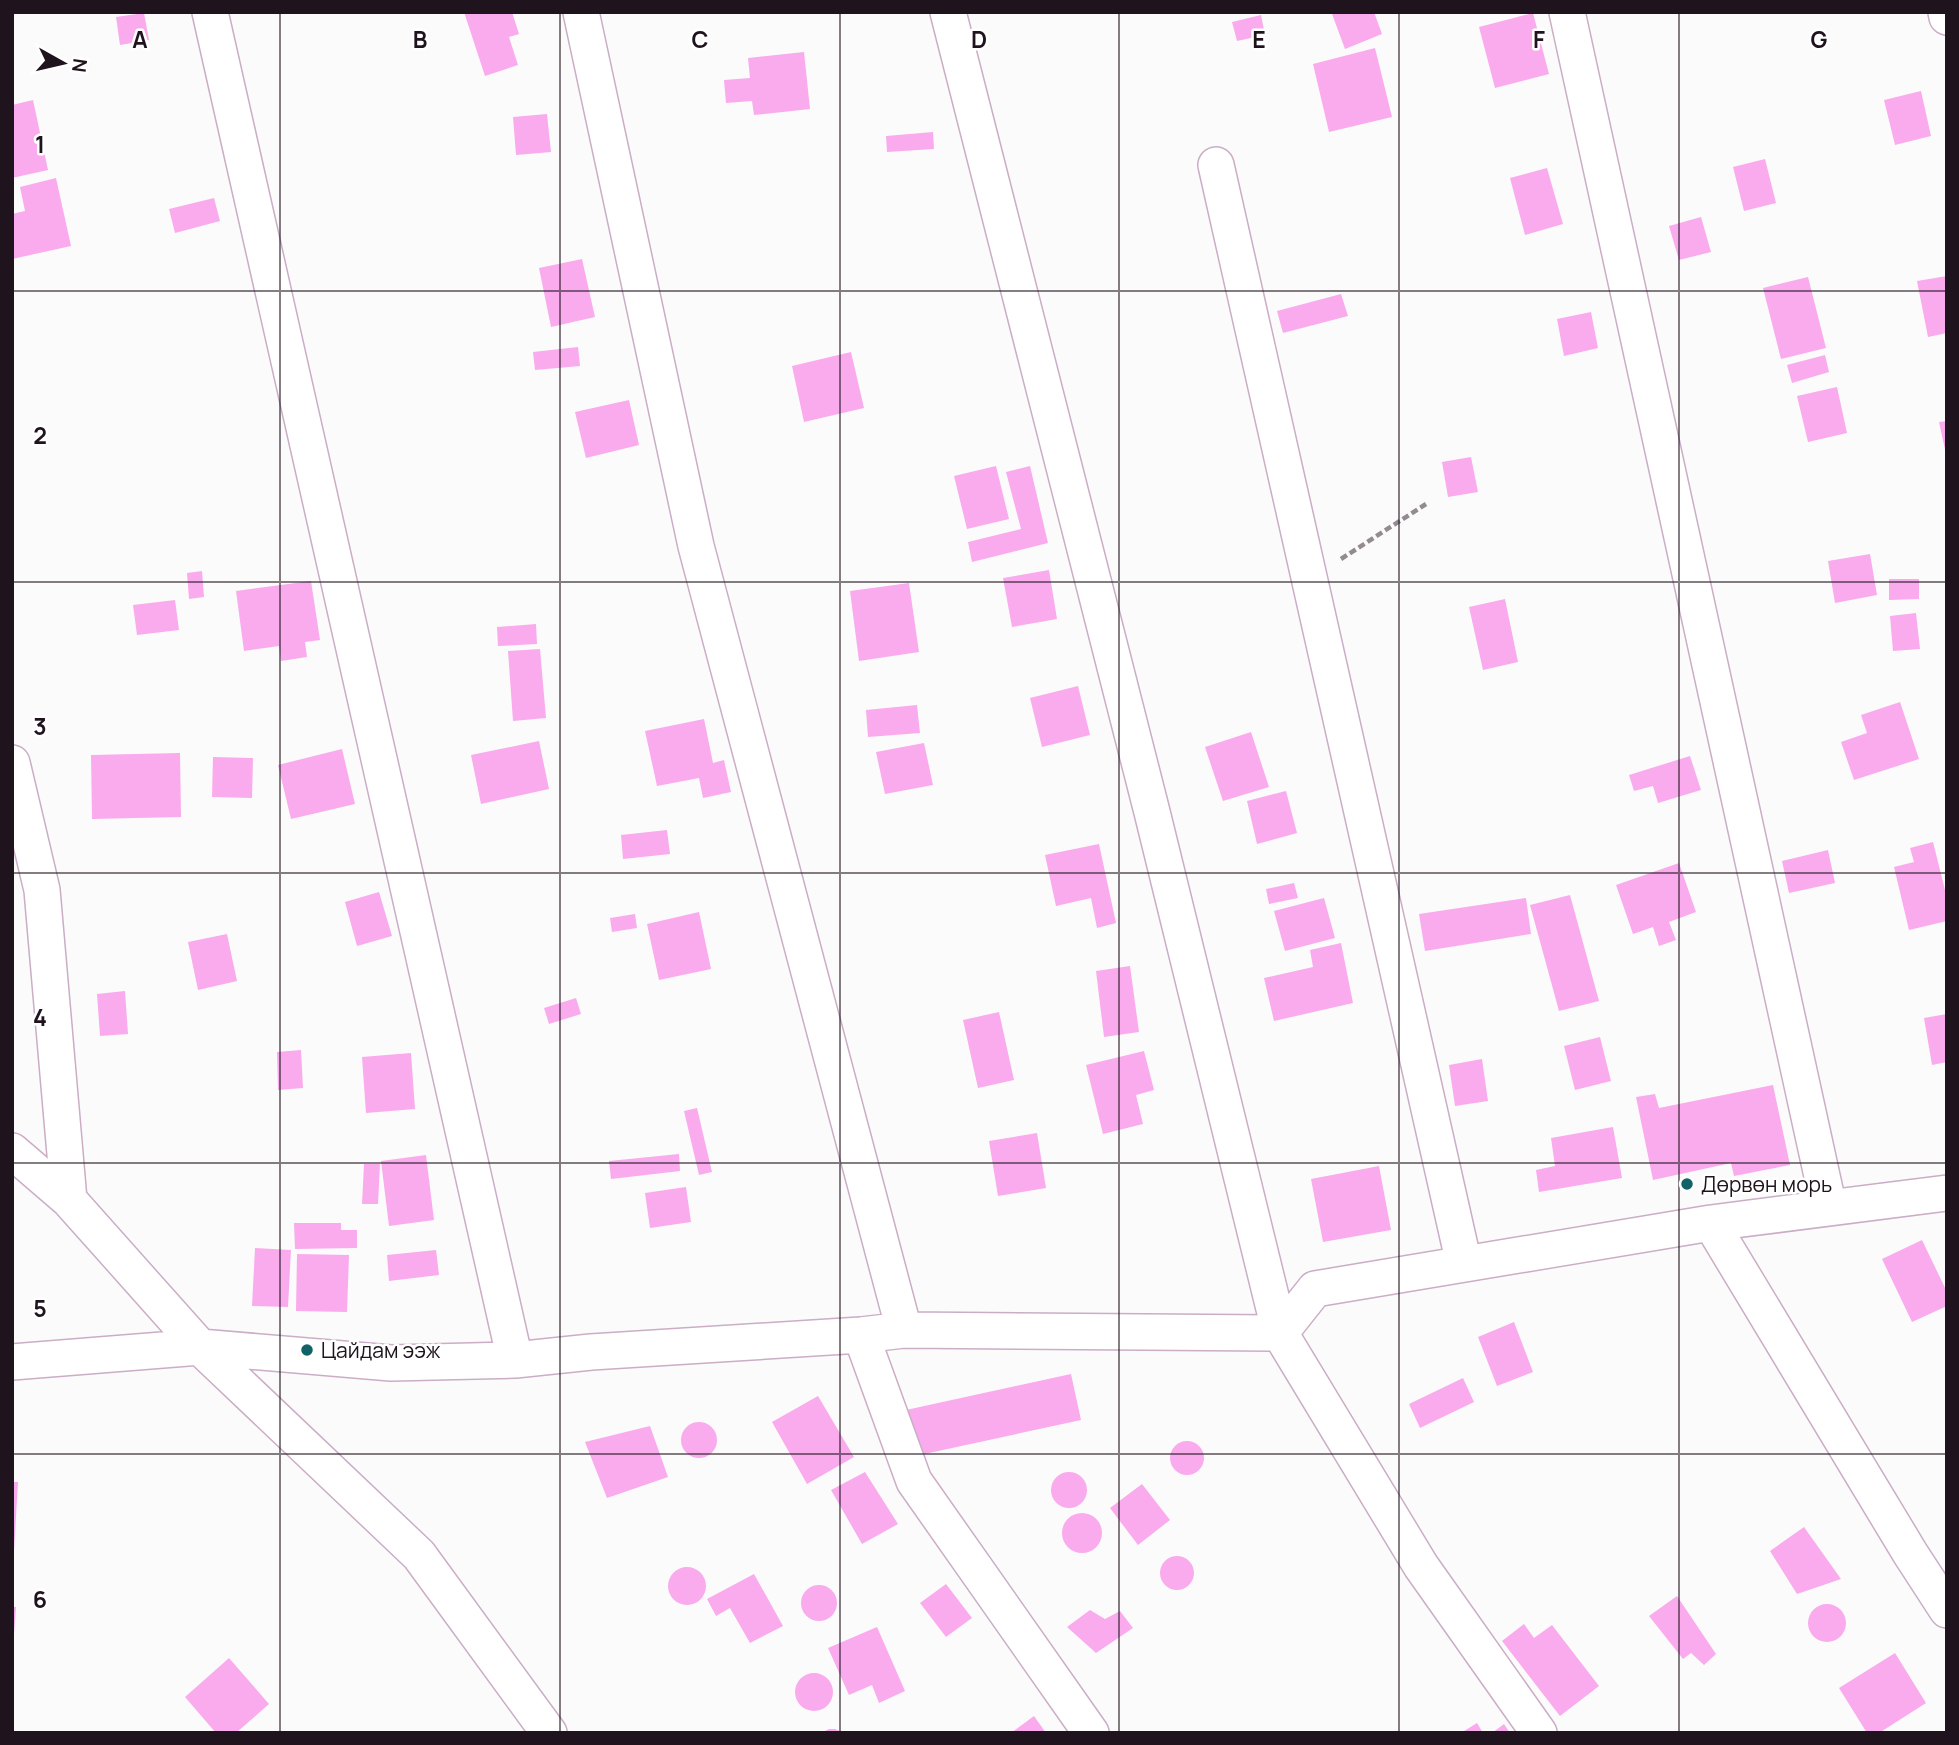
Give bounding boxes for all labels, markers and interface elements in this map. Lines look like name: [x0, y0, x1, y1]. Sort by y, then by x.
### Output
text: A: [132, 23, 148, 55]
text: B: [413, 23, 427, 55]
text: C: [692, 23, 709, 55]
text: D: [971, 23, 987, 55]
text: E: [1252, 23, 1266, 55]
text: F: [1533, 23, 1545, 55]
text: G: [1811, 23, 1828, 55]
north arrow: [28, 28, 98, 98]
text: N: [66, 57, 94, 74]
text: 1: [35, 128, 45, 160]
text: 2: [33, 419, 47, 451]
text: 3: [33, 710, 47, 742]
text: 4: [33, 1001, 47, 1033]
place label: Дөрвөн морь: [1701, 1170, 1832, 1198]
marker: Дөрвөн морь: [1679, 1176, 1695, 1192]
text: 5: [33, 1292, 47, 1324]
place label: Цайдам ээж: [321, 1336, 441, 1364]
marker: Цайдам ээж: [299, 1342, 315, 1358]
text: 6: [33, 1583, 47, 1615]

